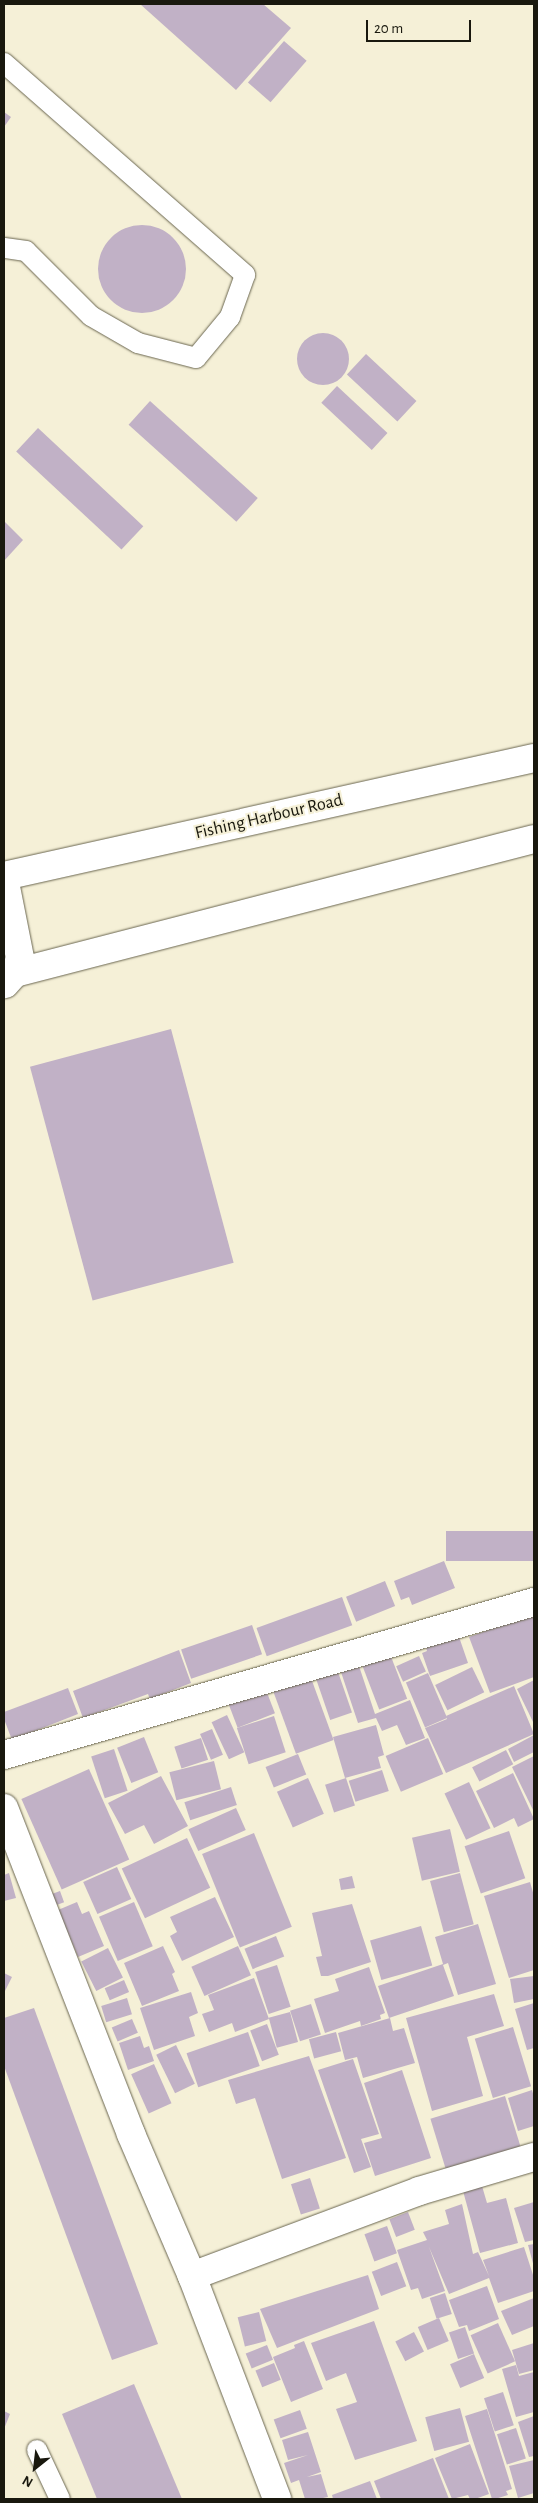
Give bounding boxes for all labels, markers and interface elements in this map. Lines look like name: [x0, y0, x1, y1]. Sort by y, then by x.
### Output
scale bar: [368, 10, 473, 42]
text: 20 m: [374, 21, 403, 36]
street label: Fishing Harbour Road: [193, 789, 345, 845]
north arrow: [10, 2443, 60, 2493]
text: N: [20, 2473, 35, 2490]

